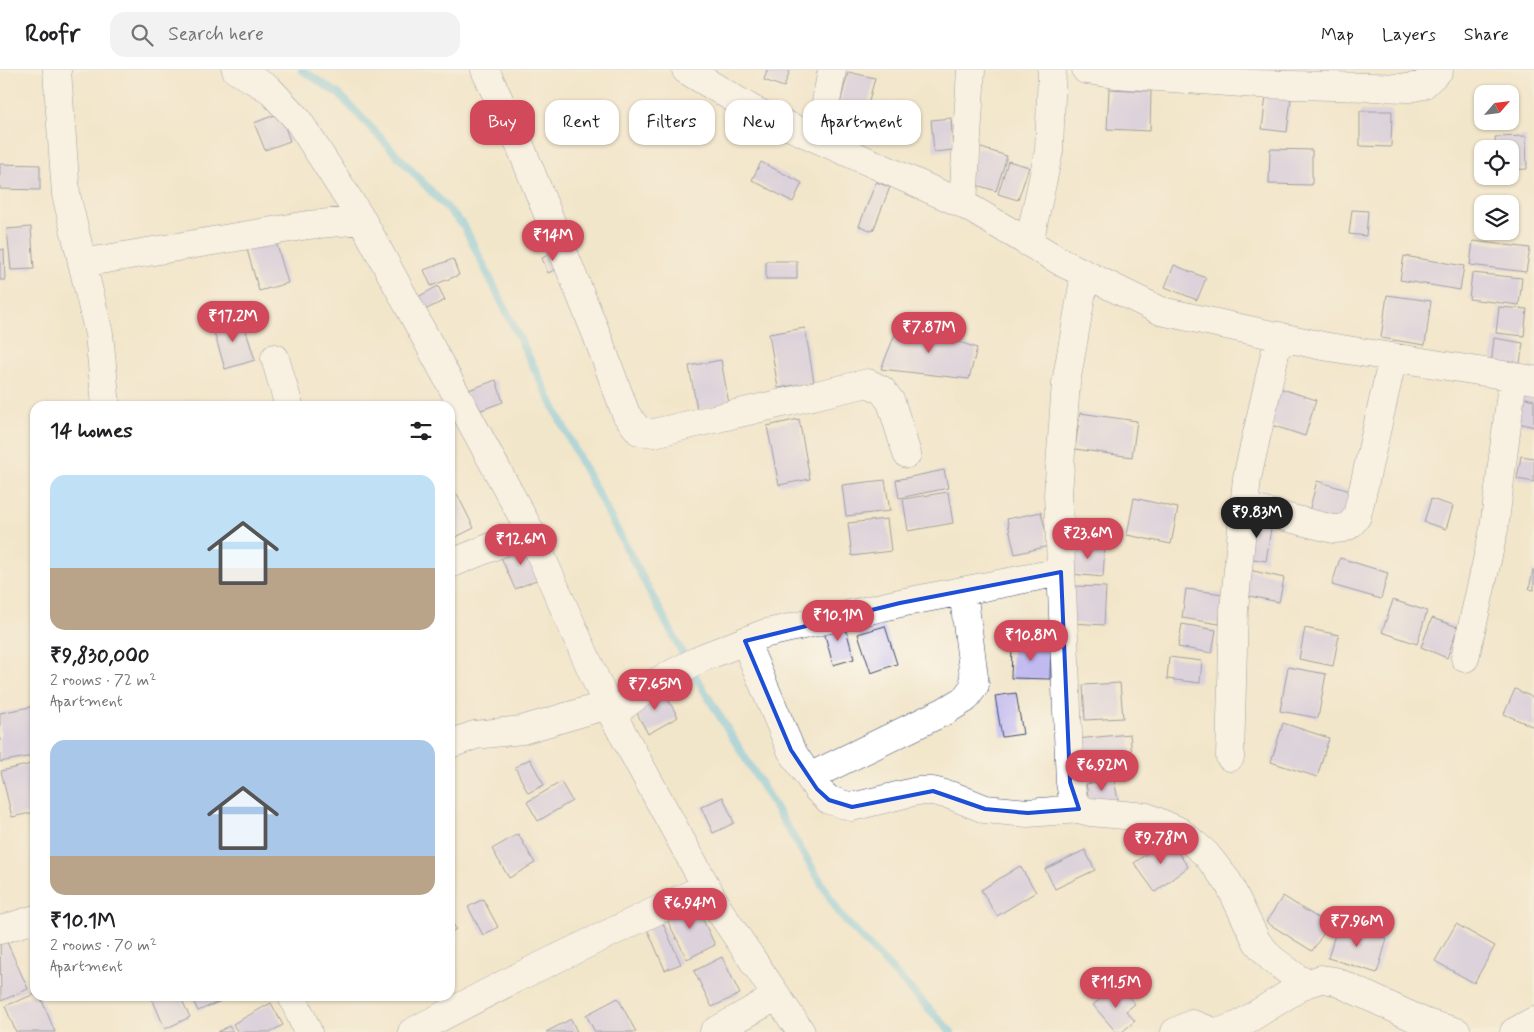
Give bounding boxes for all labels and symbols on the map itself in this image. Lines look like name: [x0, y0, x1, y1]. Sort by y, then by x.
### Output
north arrow: [1474, 85, 1519, 130]
pin: ₹14M: [523, 220, 583, 262]
pin: ₹17.2M: [192, 300, 274, 343]
pin: ₹7.87M: [888, 312, 970, 354]
pin: ₹9.83M: [1216, 496, 1298, 539]
pin: ₹23.6M: [1047, 518, 1129, 560]
pin: ₹12.6M: [480, 524, 562, 566]
pin: ₹10.1M: [797, 600, 879, 642]
pin: ₹10.8M: [990, 620, 1072, 662]
pin: ₹7.65M: [614, 668, 696, 711]
pin: ₹6.92M: [1061, 750, 1143, 792]
pin: ₹9.78M: [1120, 822, 1202, 865]
pin: ₹6.94M: [649, 888, 731, 930]
pin: ₹7.96M: [1316, 906, 1398, 948]
pin: ₹11.5M: [1075, 966, 1157, 1009]

